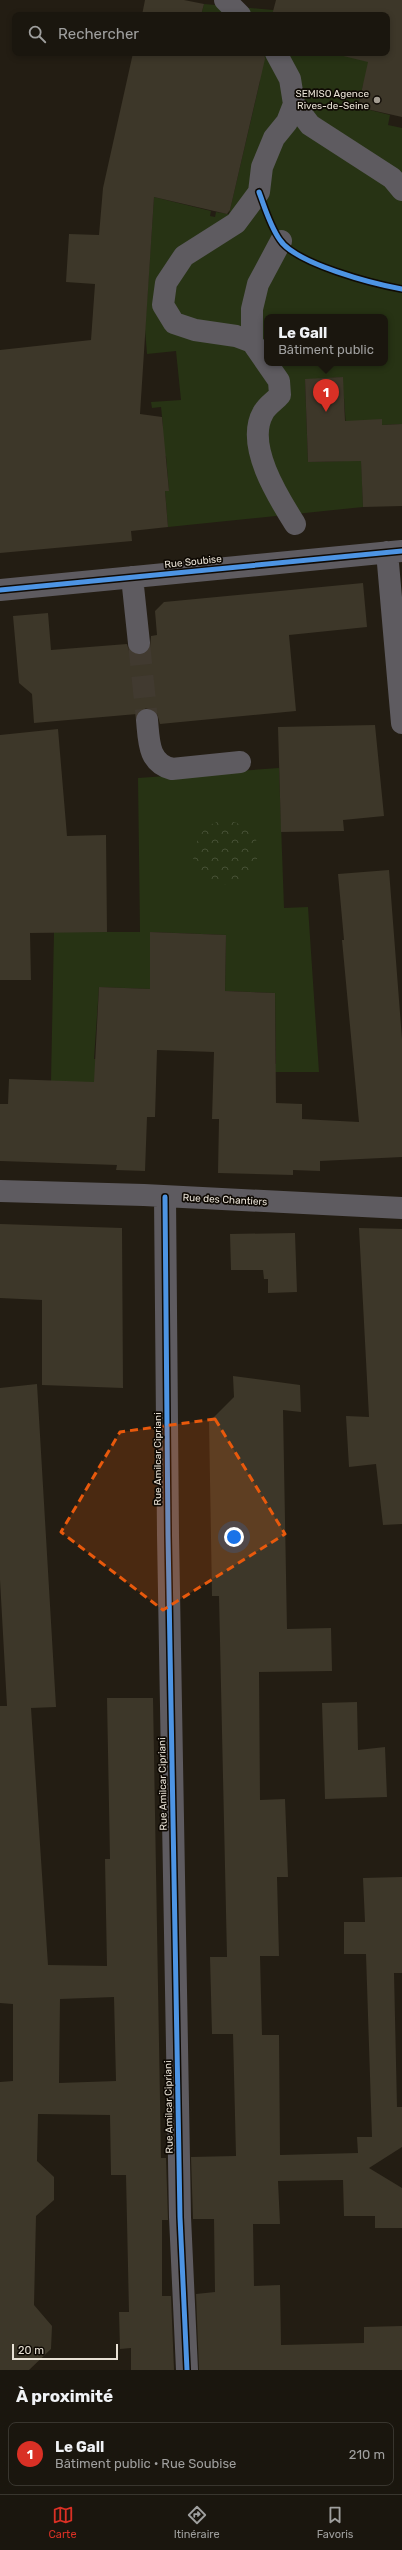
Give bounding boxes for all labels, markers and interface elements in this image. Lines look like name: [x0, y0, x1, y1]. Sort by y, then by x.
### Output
search box: [12, 12, 390, 56]
icon: search: [26, 23, 48, 45]
text: Rechercher: [58, 25, 139, 43]
place label: SEMISO Agence Rives-de-Seine: [295, 88, 369, 112]
marker: SEMISO Agence Rives-de-Seine: [372, 95, 382, 105]
popup: [264, 314, 388, 366]
text: Le Gall: [278, 324, 327, 342]
text: Bâtiment public: [278, 342, 374, 357]
pin: 1: [313, 379, 339, 412]
street label: Rue Soubise: [164, 553, 223, 571]
street label: Rue des Chantiers: [182, 1192, 268, 1208]
street label: Rue Amilcar Cipriani: [152, 1412, 164, 1506]
your location: [224, 1527, 244, 1547]
street label: Rue Amilcar Cipriani: [156, 1737, 170, 1831]
street label: Rue Amilcar Cipriani: [162, 2060, 176, 2154]
scale bar: [12, 2342, 118, 2361]
text: 20 m: [18, 2344, 44, 2357]
text: À proximité: [16, 2386, 113, 2406]
text: Le Gall: [55, 2438, 104, 2456]
text: 1: [27, 2447, 33, 2462]
text: 210 m: [349, 2447, 385, 2462]
text: Bâtiment public · Rue Soubise: [55, 2456, 236, 2471]
tab: Carte: [49, 2504, 77, 2541]
tab: Itinéraire: [174, 2504, 220, 2541]
tab: Favoris: [317, 2504, 353, 2541]

